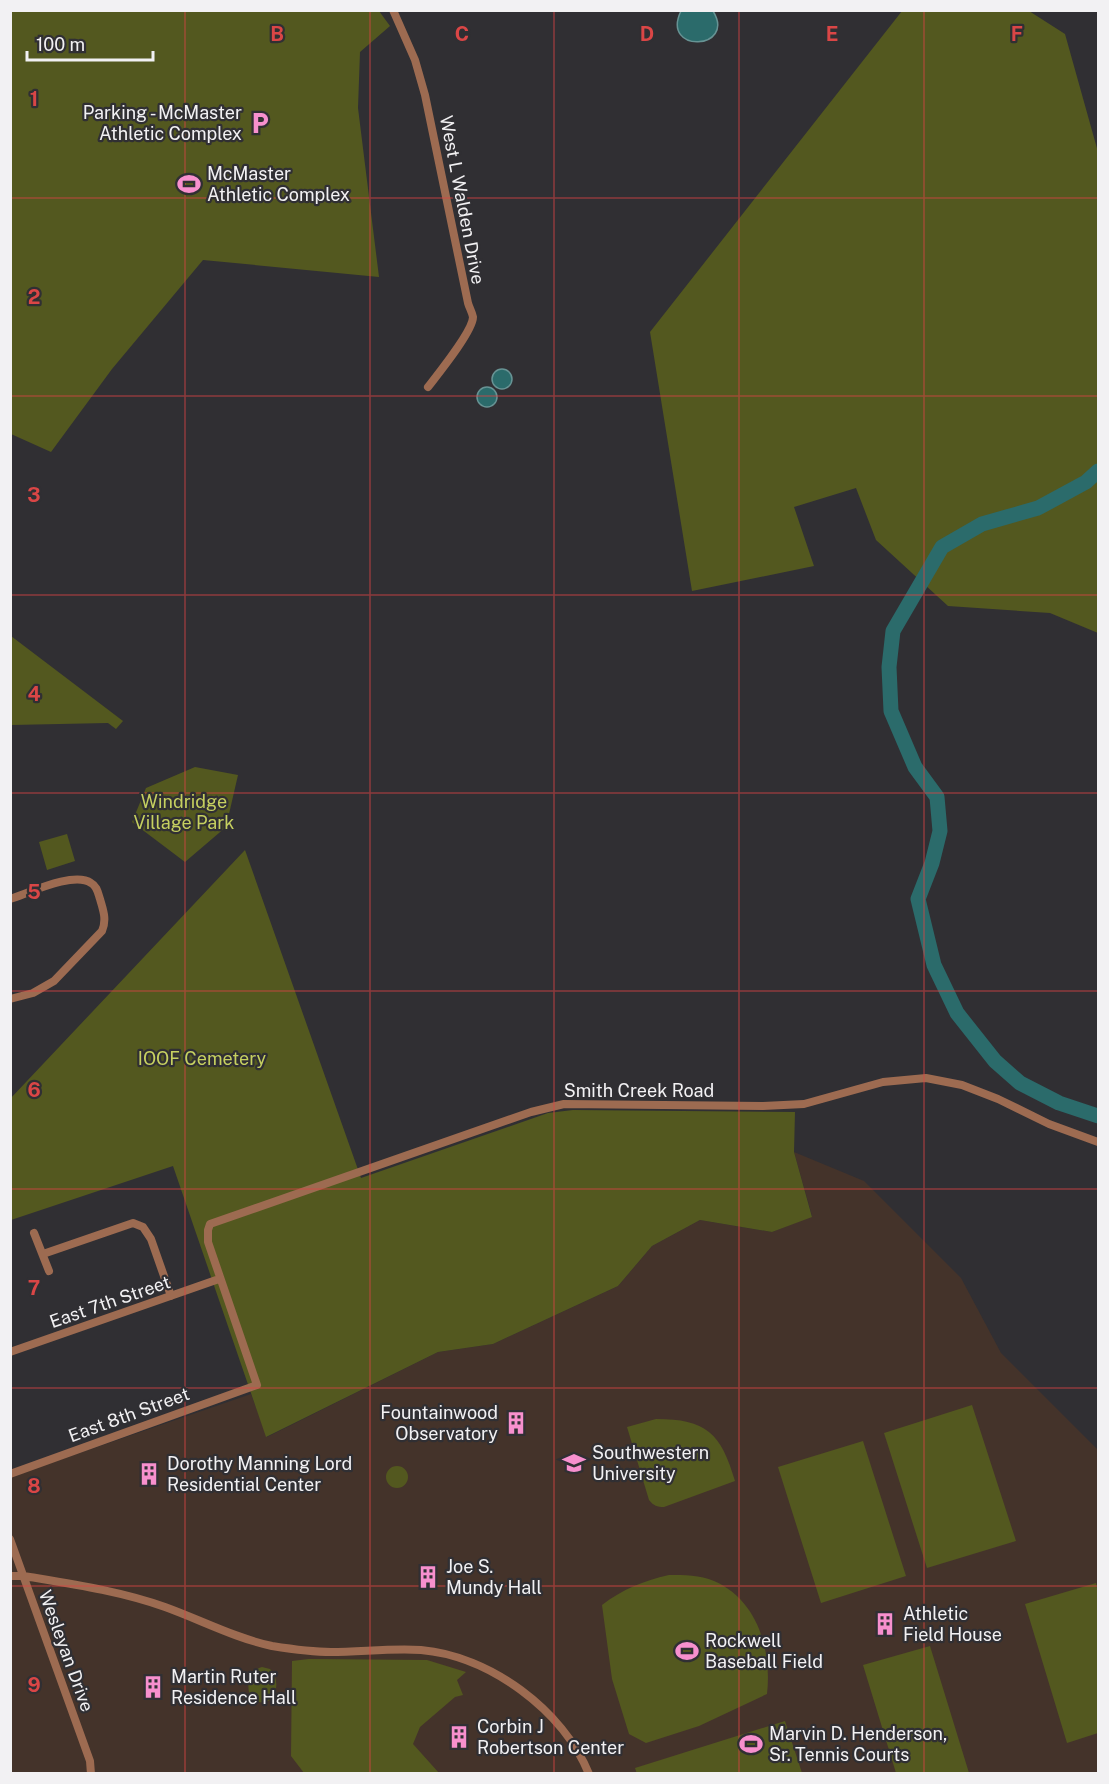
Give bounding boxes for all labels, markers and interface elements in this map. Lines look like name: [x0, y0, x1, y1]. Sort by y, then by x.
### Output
text: B: [270, 22, 284, 46]
text: C: [455, 22, 469, 46]
text: D: [640, 22, 654, 46]
text: E: [826, 22, 838, 46]
text: F: [1011, 22, 1023, 46]
scale bar: [27, 24, 153, 62]
text: 100 m: [36, 34, 85, 55]
text: 1: [30, 87, 38, 111]
place label: Parking - McMaster Athletic Complex: [83, 102, 242, 144]
parking icon: Parking - McMaster Athletic Complex: [247, 110, 273, 136]
street label: West L Walden Drive: [436, 114, 489, 286]
place label: McMaster Athletic Complex: [207, 163, 350, 205]
sports icon: McMaster Athletic Complex: [176, 171, 202, 197]
text: 2: [28, 285, 40, 309]
text: 3: [27, 483, 41, 507]
text: 4: [27, 682, 41, 706]
park label: Windridge Village Park: [134, 791, 234, 833]
text: 5: [27, 880, 41, 904]
park label: IOOF Cemetery: [138, 1048, 267, 1069]
text: 6: [27, 1078, 41, 1102]
street label: Smith Creek Road: [564, 1080, 714, 1101]
street label: East 7th Street: [47, 1271, 173, 1332]
text: 7: [28, 1276, 40, 1300]
street label: East 8th Street: [65, 1383, 192, 1446]
place label: Fountainwood Observatory: [380, 1402, 498, 1444]
building icon: Fountainwood Observatory: [503, 1410, 529, 1436]
place label: Southwestern University: [592, 1442, 709, 1484]
school or university icon: Southwestern University: [561, 1450, 587, 1476]
place label: Dorothy Manning Lord Residential Center: [167, 1453, 352, 1495]
building icon: Dorothy Manning Lord Residential Center: [136, 1461, 162, 1487]
text: 8: [27, 1474, 41, 1498]
place label: Joe S. Mundy Hall: [446, 1556, 542, 1598]
building icon: Joe S. Mundy Hall: [415, 1564, 441, 1590]
street label: Wesleyan Drive: [35, 1587, 98, 1715]
place label: Athletic Field House: [903, 1603, 1002, 1645]
building icon: Athletic Field House: [872, 1611, 898, 1637]
place label: Rockwell Baseball Field: [705, 1630, 823, 1672]
sports icon: Rockwell Baseball Field: [674, 1638, 700, 1664]
place label: Martin Ruter Residence Hall: [171, 1666, 296, 1708]
text: 9: [27, 1673, 41, 1697]
building icon: Martin Ruter Residence Hall: [140, 1674, 166, 1700]
place label: Corbin J Robertson Center: [477, 1716, 624, 1758]
place label: Marvin D. Henderson, Sr. Tennis Courts: [769, 1723, 947, 1765]
building icon: Corbin J Robertson Center: [446, 1724, 472, 1750]
sports icon: Marvin D. Henderson, Sr. Tennis Courts: [738, 1731, 764, 1757]

